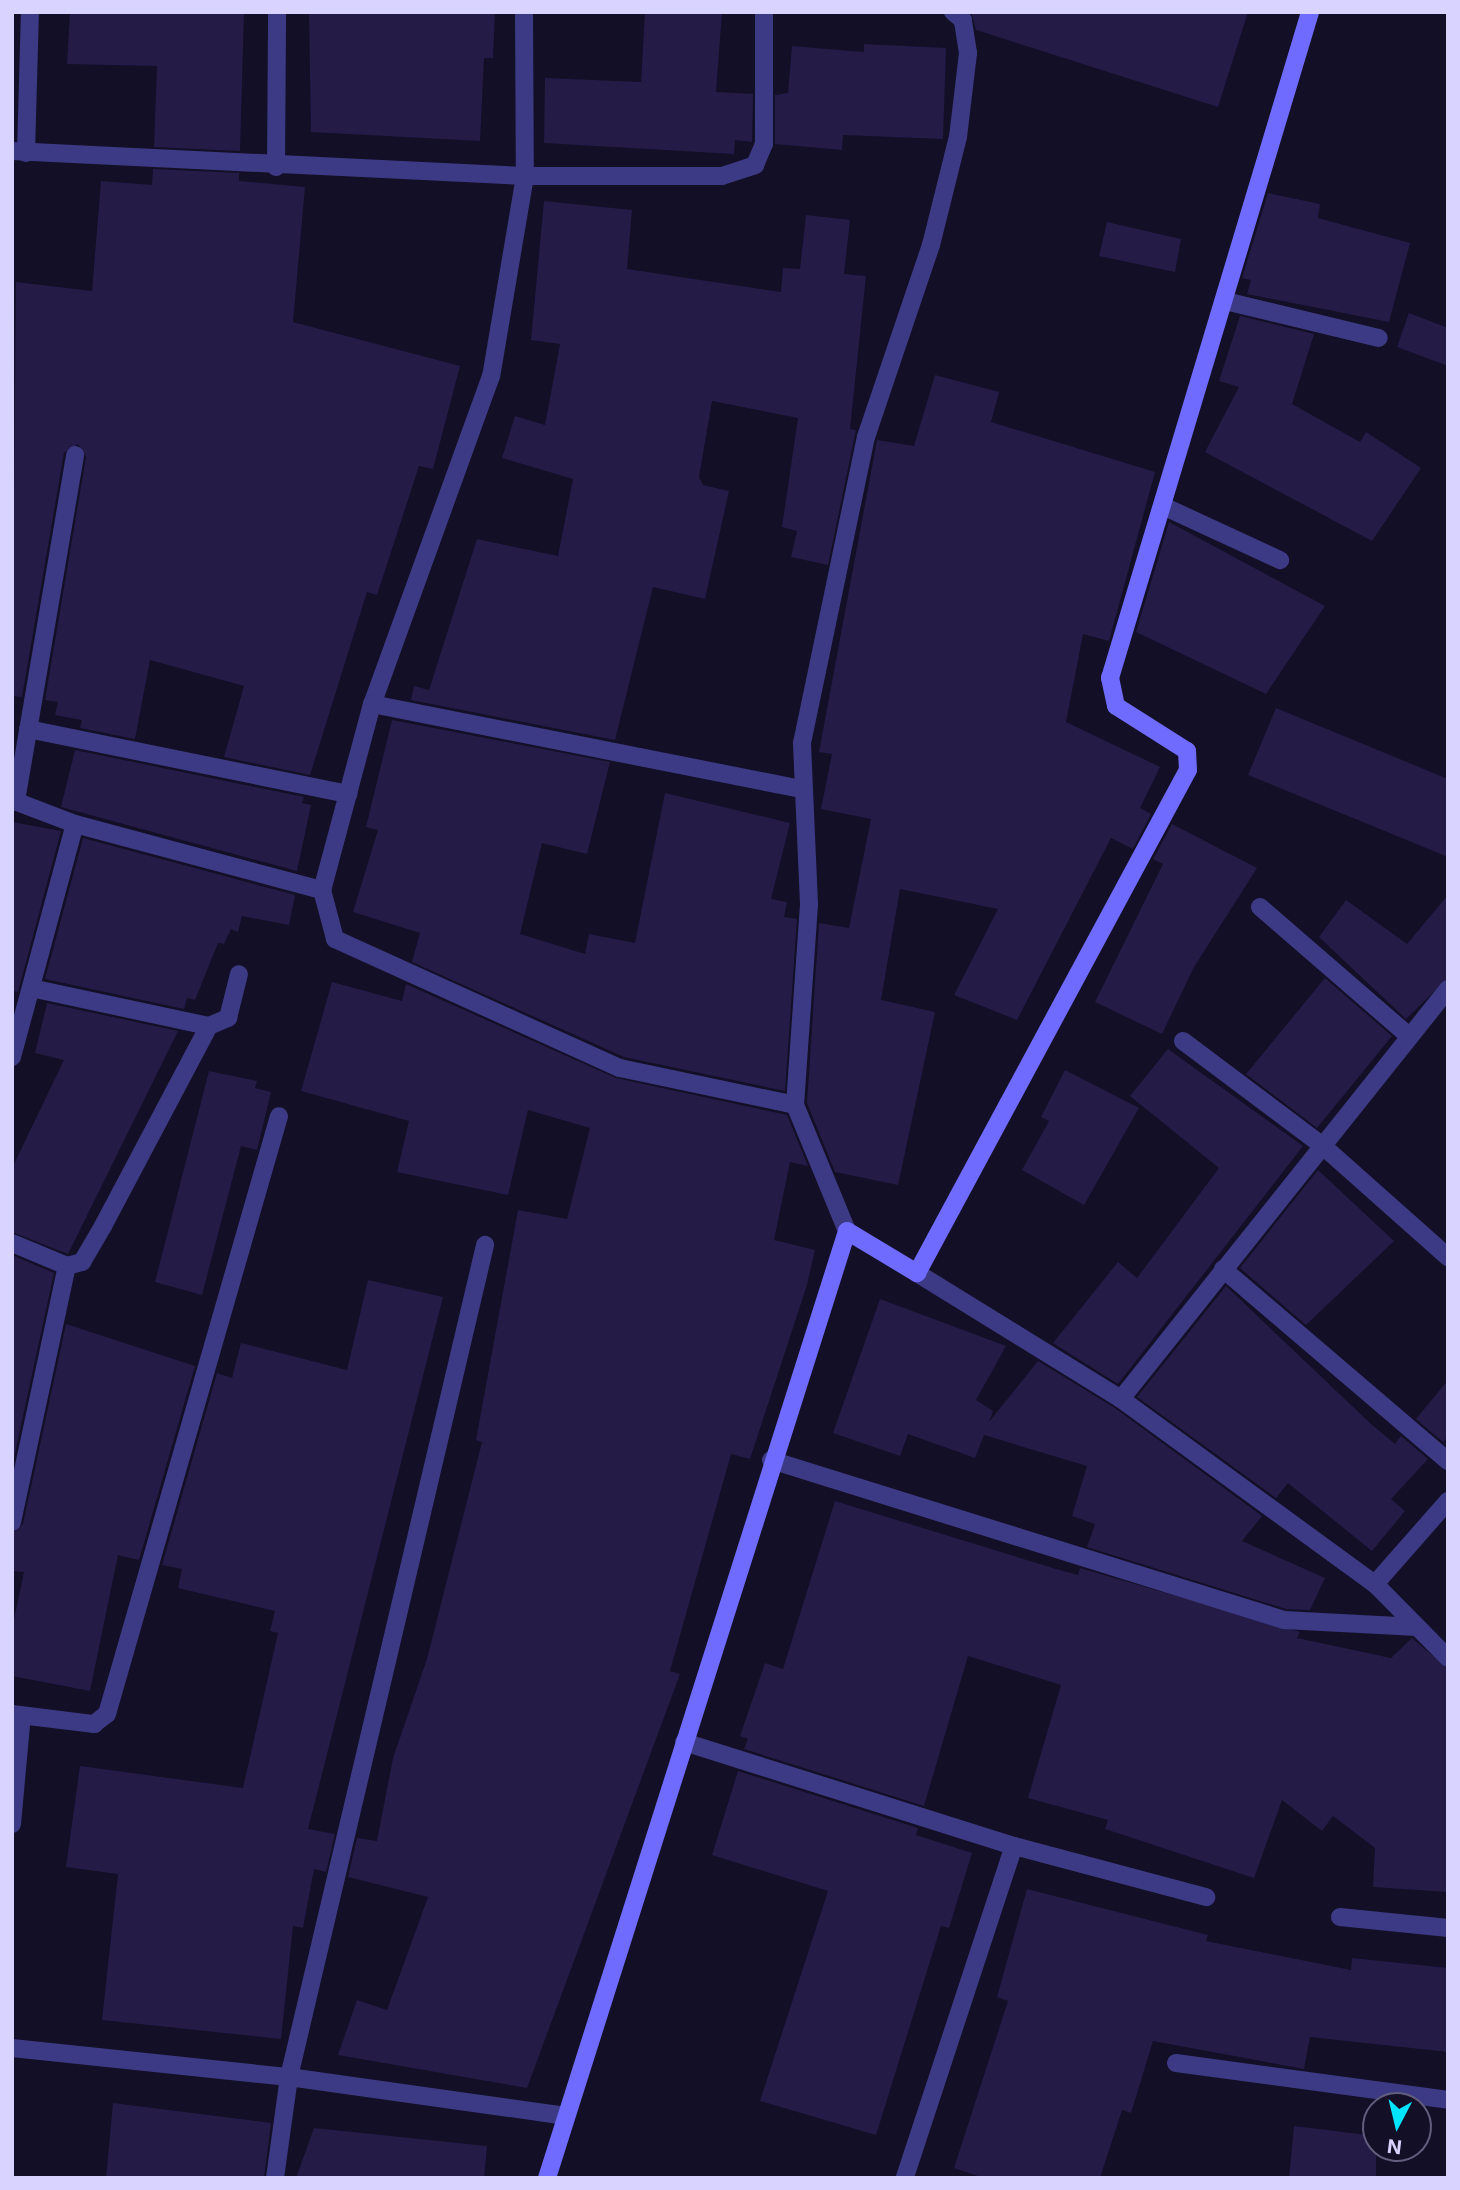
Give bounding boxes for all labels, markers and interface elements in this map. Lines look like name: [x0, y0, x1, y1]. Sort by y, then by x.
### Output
north arrow: [1362, 2092, 1432, 2162]
text: N: [1386, 2134, 1403, 2159]

